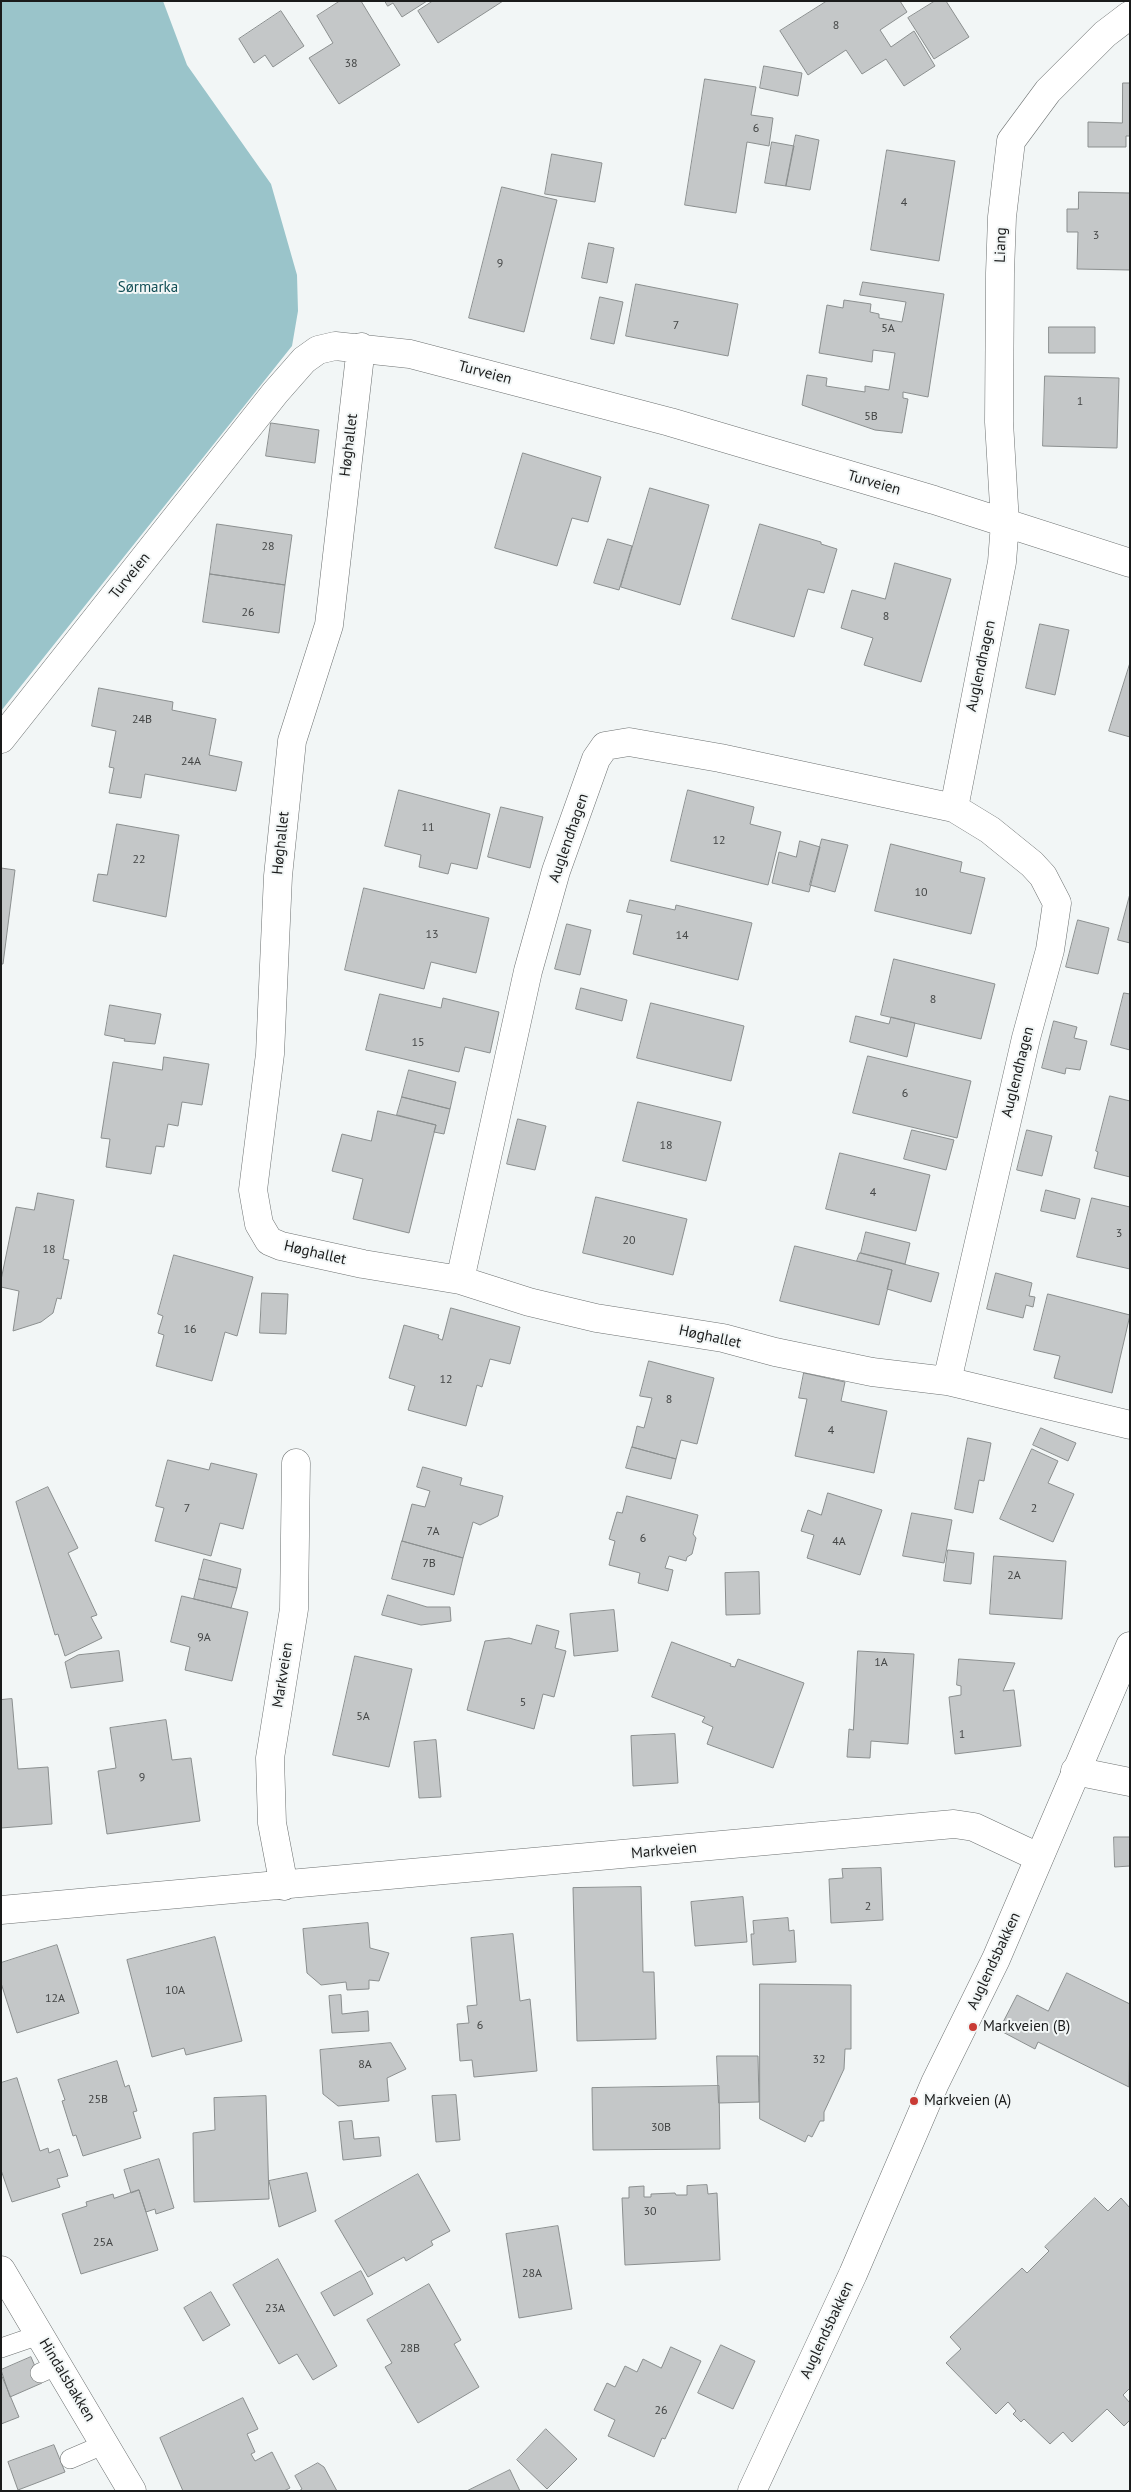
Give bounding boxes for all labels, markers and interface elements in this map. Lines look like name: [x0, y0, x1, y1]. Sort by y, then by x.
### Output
house number: 8: [833, 19, 839, 33]
house number: 38: [344, 57, 358, 71]
house number: 6: [753, 122, 759, 136]
house number: 4: [901, 196, 907, 210]
street label: Liang: [991, 227, 1011, 263]
house number: 3: [1093, 229, 1099, 243]
house number: 9: [497, 257, 503, 271]
park label: Sørmarka: [118, 279, 178, 297]
house number: 7: [673, 319, 679, 333]
house number: 5A: [881, 322, 895, 336]
street label: Turveien: [456, 357, 514, 389]
house number: 1: [1077, 395, 1083, 409]
house number: 5B: [864, 410, 878, 424]
street label: Høghallet: [336, 412, 362, 478]
street label: Turveien: [845, 467, 903, 499]
house number: 28: [261, 540, 275, 554]
street label: Turveien: [106, 549, 154, 603]
house number: 26: [241, 606, 255, 620]
house number: 8: [883, 610, 889, 624]
street label: Auglendhagen: [963, 619, 999, 713]
house number: 24B: [132, 713, 152, 727]
house number: 24A: [181, 755, 201, 769]
street label: Auglendhagen: [545, 791, 593, 885]
street label: Høghallet: [269, 811, 293, 875]
house number: 11: [421, 821, 435, 835]
house number: 12: [712, 834, 726, 848]
house number: 22: [132, 853, 146, 867]
house number: 10: [914, 886, 928, 900]
house number: 13: [425, 928, 439, 942]
house number: 14: [675, 929, 689, 943]
house number: 8: [930, 993, 936, 1007]
street label: Auglendhagen: [998, 1025, 1038, 1119]
house number: 15: [411, 1036, 425, 1050]
house number: 6: [902, 1087, 908, 1101]
house number: 18: [659, 1139, 673, 1153]
house number: 4: [870, 1186, 876, 1200]
house number: 3: [1116, 1227, 1122, 1241]
house number: 20: [622, 1234, 636, 1248]
street label: Høghallet: [282, 1237, 348, 1269]
house number: 18: [42, 1243, 56, 1257]
street label: Høghallet: [677, 1322, 743, 1352]
house number: 16: [183, 1323, 197, 1337]
house number: 12: [439, 1373, 453, 1387]
house number: 8: [666, 1393, 672, 1407]
house number: 4: [828, 1424, 834, 1438]
house number: 7: [184, 1502, 190, 1516]
house number: 2: [1031, 1502, 1037, 1516]
house number: 7A: [427, 1525, 439, 1539]
house number: 6: [640, 1532, 646, 1546]
house number: 4A: [832, 1535, 846, 1549]
house number: 7B: [422, 1557, 436, 1571]
house number: 2A: [1007, 1569, 1021, 1583]
house number: 9A: [197, 1631, 211, 1645]
street label: Markveien: [269, 1641, 297, 1709]
house number: 1A: [874, 1656, 888, 1670]
house number: 5: [520, 1696, 526, 1710]
house number: 5A: [356, 1710, 370, 1724]
house number: 1: [959, 1728, 965, 1742]
house number: 9: [139, 1771, 145, 1785]
street label: Markveien: [630, 1839, 698, 1863]
house number: 2: [865, 1900, 871, 1914]
street label: Auglendsbakken: [964, 1910, 1024, 2012]
house number: 10A: [165, 1984, 185, 1998]
house number: 12A: [45, 1992, 65, 2006]
place label: Markveien (B): [983, 2018, 1070, 2036]
house number: 6: [477, 2019, 483, 2033]
marker: Markveien (B): [967, 2021, 979, 2033]
house number: 32: [812, 2053, 826, 2067]
house number: 8A: [358, 2058, 372, 2072]
place label: Markveien (A): [924, 2092, 1011, 2110]
house number: 25B: [88, 2093, 108, 2107]
marker: Markveien (A): [908, 2095, 920, 2107]
house number: 30B: [651, 2121, 671, 2135]
house number: 30: [643, 2205, 657, 2219]
house number: 25A: [93, 2236, 113, 2250]
house number: 28A: [522, 2267, 542, 2281]
street label: Auglendsbakken: [797, 2279, 857, 2381]
house number: 23A: [265, 2302, 285, 2316]
street label: Hindalsbakken: [35, 2335, 99, 2425]
house number: 28B: [400, 2342, 420, 2356]
house number: 26: [654, 2404, 668, 2418]

